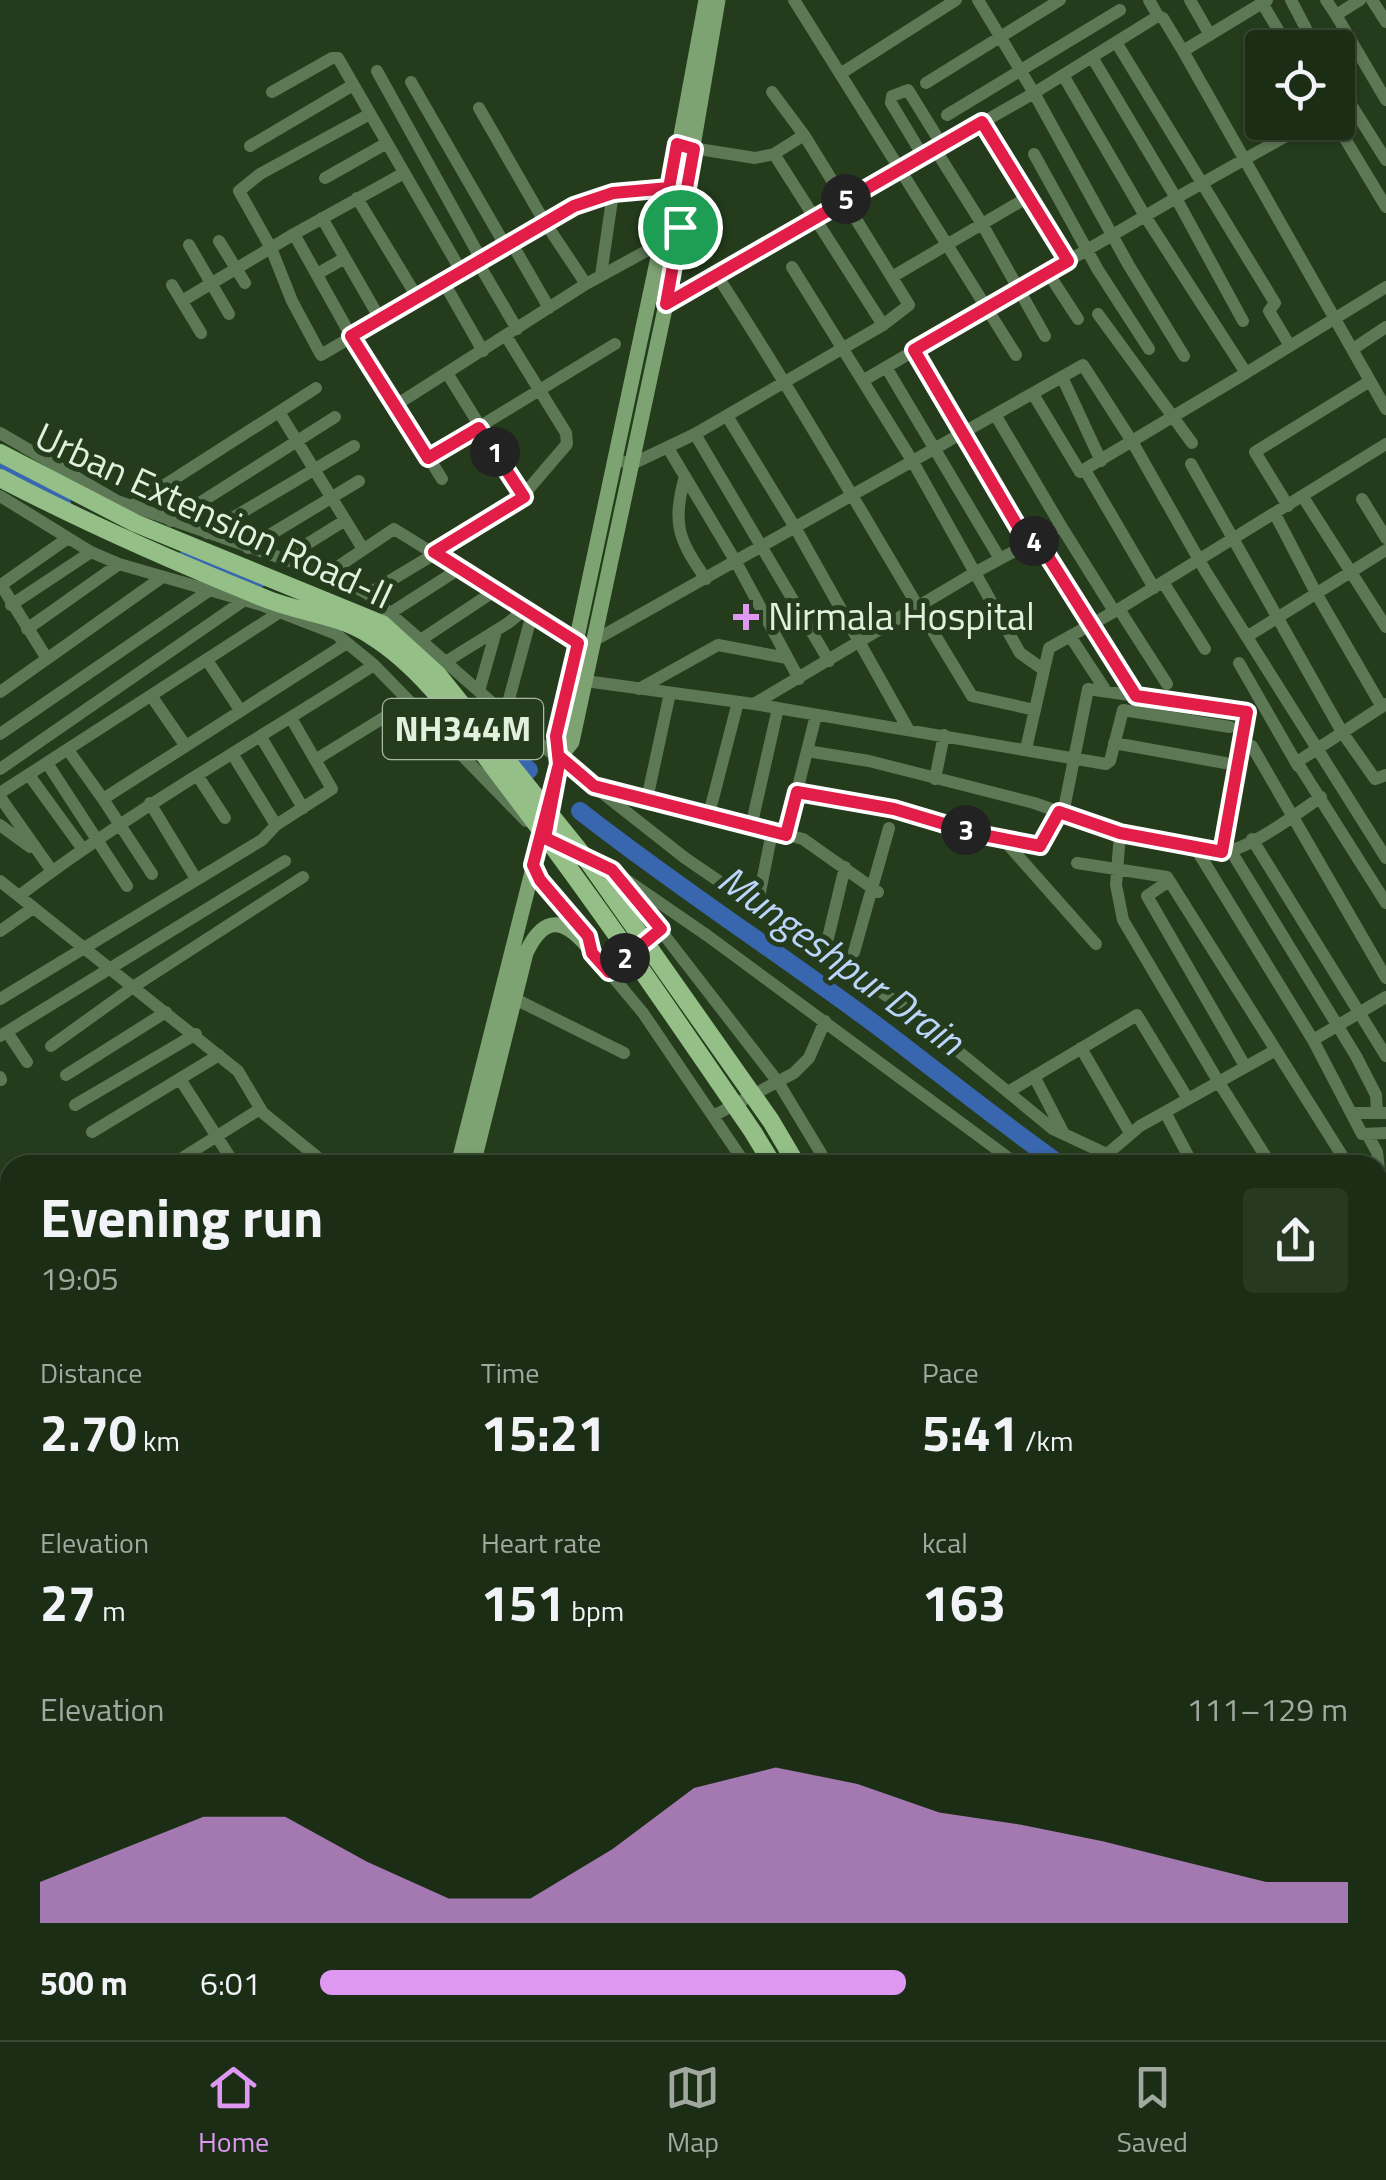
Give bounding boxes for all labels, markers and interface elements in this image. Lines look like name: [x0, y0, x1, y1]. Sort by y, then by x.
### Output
map controls: [1245, 30, 1355, 140]
button: locate: [1245, 30, 1355, 140]
pin: 5: [821, 174, 871, 224]
text: 5: [838, 177, 854, 220]
pin: [638, 185, 723, 270]
icon: arrive: [653, 200, 708, 255]
street label: Urban Extension Road-II: [26, 407, 403, 624]
pin: 1: [470, 427, 520, 477]
text: 1: [487, 430, 503, 473]
pin: 4: [1009, 516, 1059, 566]
text: 4: [1026, 519, 1042, 562]
place label: Nirmala Hospital: [768, 587, 1035, 645]
marker: Nirmala Hospital: [733, 604, 759, 630]
road number: NH344M: [383, 699, 543, 759]
pin: 3: [941, 805, 991, 855]
text: 3: [958, 808, 974, 851]
water label: Mungeshpur Drain: [706, 849, 978, 1070]
pin: 2: [600, 933, 650, 983]
text: 2: [617, 936, 633, 979]
text: Evening run: [40, 1175, 323, 1258]
button: share: [1243, 1188, 1348, 1293]
text: 19:05: [40, 1254, 119, 1302]
text: Distance: [40, 1351, 142, 1394]
text: Time: [481, 1351, 539, 1394]
text: Pace: [922, 1351, 979, 1394]
text: 2.70: [40, 1394, 137, 1470]
text: 15:21: [481, 1394, 606, 1470]
text: 5:41: [922, 1394, 1019, 1470]
text: km: [137, 1419, 180, 1462]
text: /km: [1019, 1419, 1073, 1462]
text: Elevation: [40, 1521, 149, 1564]
text: Heart rate: [481, 1521, 601, 1564]
text: kcal: [922, 1521, 968, 1564]
text: 27: [40, 1564, 96, 1640]
text: 151: [481, 1564, 565, 1640]
text: 163: [922, 1564, 1006, 1640]
text: m: [96, 1589, 126, 1632]
text: bpm: [565, 1589, 624, 1632]
text: Elevation: [40, 1685, 164, 1733]
text: 111–129 m: [1186, 1685, 1348, 1733]
text: 500 m: [40, 1959, 128, 2007]
text: 6:01: [200, 1959, 261, 2007]
tab: Home: [198, 2060, 269, 2163]
tab: Map: [665, 2060, 720, 2163]
tab: Saved: [1117, 2060, 1188, 2163]

